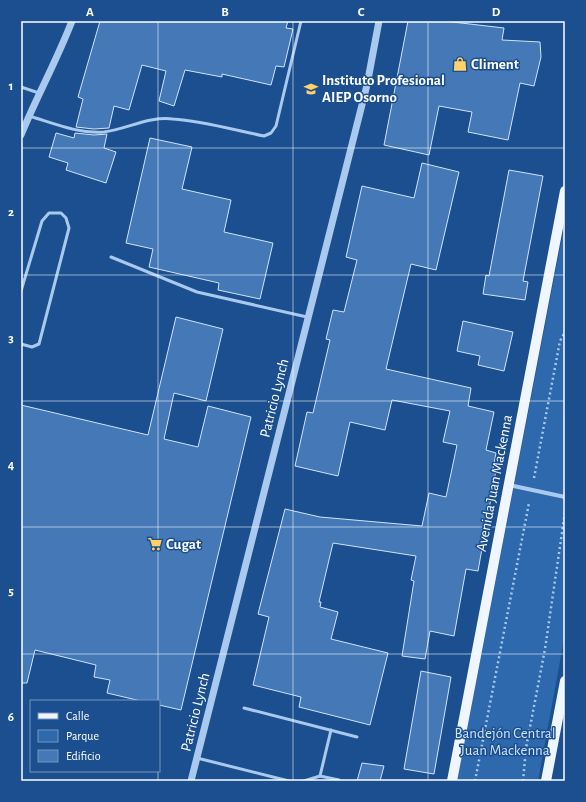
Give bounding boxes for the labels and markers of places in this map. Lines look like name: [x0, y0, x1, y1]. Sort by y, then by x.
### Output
shop icon: Climent: [452, 56, 468, 72]
place label: Climent: [471, 57, 519, 72]
place label: Instituto Profesional AIEP Osorno: [322, 73, 445, 105]
school or university icon: Instituto Profesional AIEP Osorno: [303, 81, 319, 97]
supermarket icon: Cugat: [147, 536, 163, 552]
place label: Cugat: [166, 537, 201, 552]

